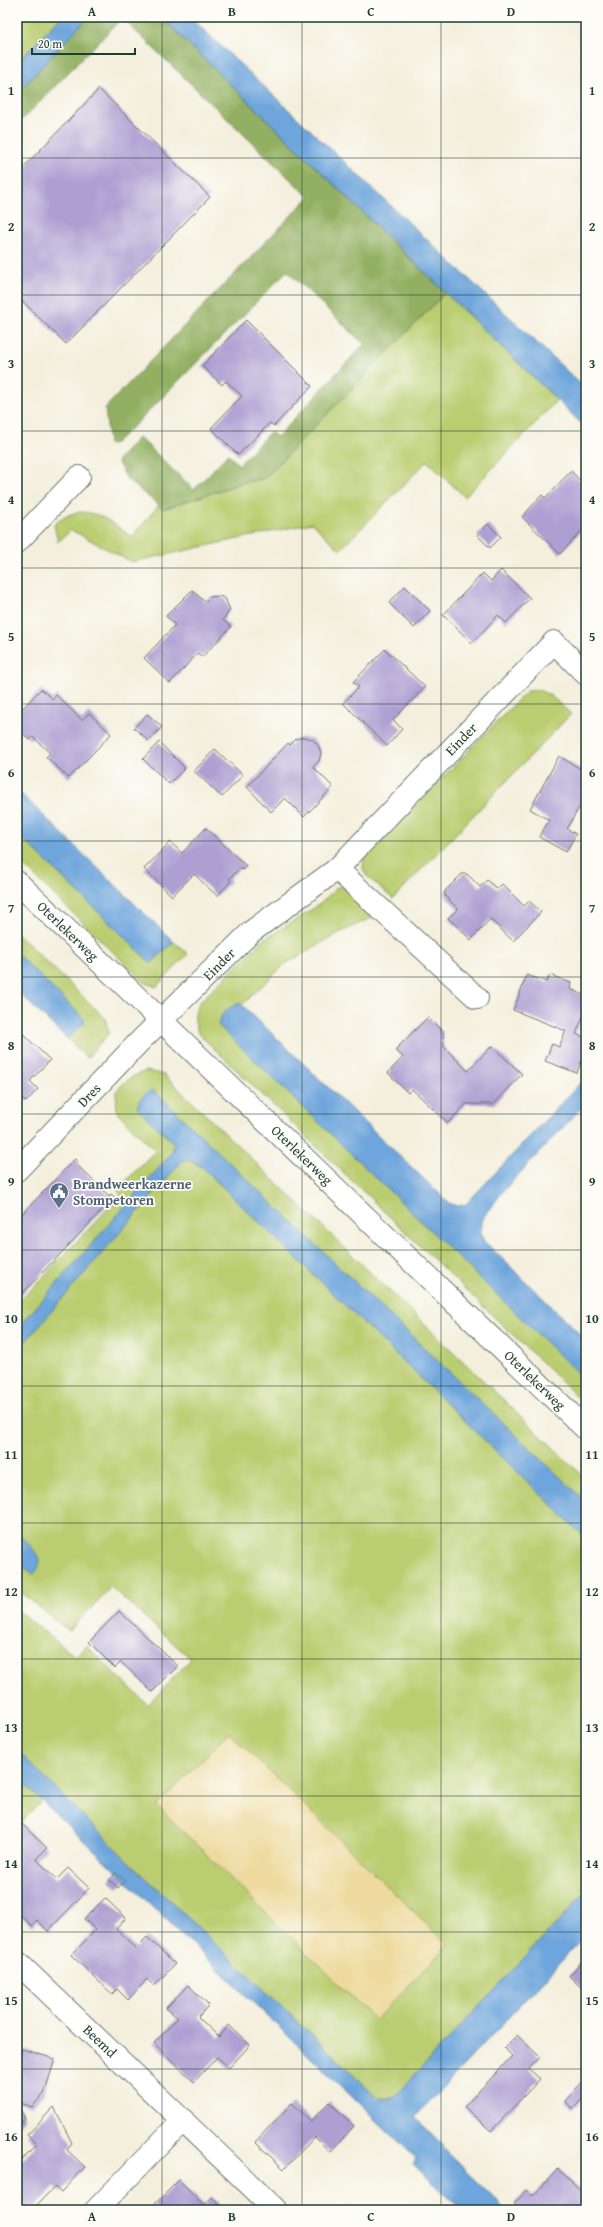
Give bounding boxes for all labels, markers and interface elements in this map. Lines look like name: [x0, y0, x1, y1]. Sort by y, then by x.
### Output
text: A: [88, 2, 97, 21]
text: B: [228, 2, 236, 21]
text: C: [367, 2, 375, 21]
text: D: [507, 2, 515, 21]
scale bar: [32, 30, 135, 56]
text: 20 m: [38, 35, 62, 52]
text: 1: [8, 81, 14, 100]
text: 1: [589, 81, 595, 100]
text: 2: [8, 217, 15, 236]
text: 2: [589, 217, 596, 236]
text: 3: [8, 354, 14, 373]
text: 3: [589, 354, 595, 373]
text: 4: [8, 490, 15, 509]
text: 4: [589, 490, 596, 509]
text: 5: [8, 627, 15, 646]
text: 5: [589, 627, 596, 646]
street label: Einder: [440, 718, 482, 760]
text: 6: [8, 763, 15, 782]
text: 6: [589, 763, 596, 782]
street label: Oterlekerweg: [33, 896, 103, 966]
text: 7: [8, 899, 15, 918]
text: 7: [589, 899, 596, 918]
street label: Einder: [198, 943, 240, 985]
text: 8: [8, 1036, 15, 1055]
text: 8: [589, 1036, 596, 1055]
street label: Dres: [73, 1079, 105, 1111]
street label: Oterlekerweg: [267, 1120, 337, 1190]
text: 9: [8, 1172, 15, 1191]
text: 9: [589, 1172, 596, 1191]
place label: Brandweerkazerne Stompetoren: [73, 1174, 192, 1210]
public building icon: Brandweerkazerne Stompetoren: [48, 1181, 70, 1209]
text: 10: [4, 1309, 18, 1328]
text: 10: [585, 1309, 599, 1328]
street label: Oterlekerweg: [500, 1345, 570, 1415]
text: 11: [4, 1445, 18, 1464]
text: 11: [585, 1445, 599, 1464]
text: 12: [4, 1582, 18, 1601]
text: 12: [585, 1582, 599, 1601]
text: 13: [4, 1718, 18, 1737]
text: 13: [585, 1718, 599, 1737]
text: 14: [4, 1854, 18, 1873]
text: 14: [585, 1854, 599, 1873]
text: 15: [4, 1991, 18, 2010]
text: 15: [585, 1991, 599, 2010]
street label: Beemd: [79, 2020, 122, 2062]
text: 16: [4, 2127, 18, 2146]
text: 16: [585, 2127, 599, 2146]
text: A: [88, 2207, 97, 2226]
text: B: [228, 2207, 236, 2226]
text: C: [367, 2207, 375, 2226]
text: D: [507, 2207, 515, 2226]

